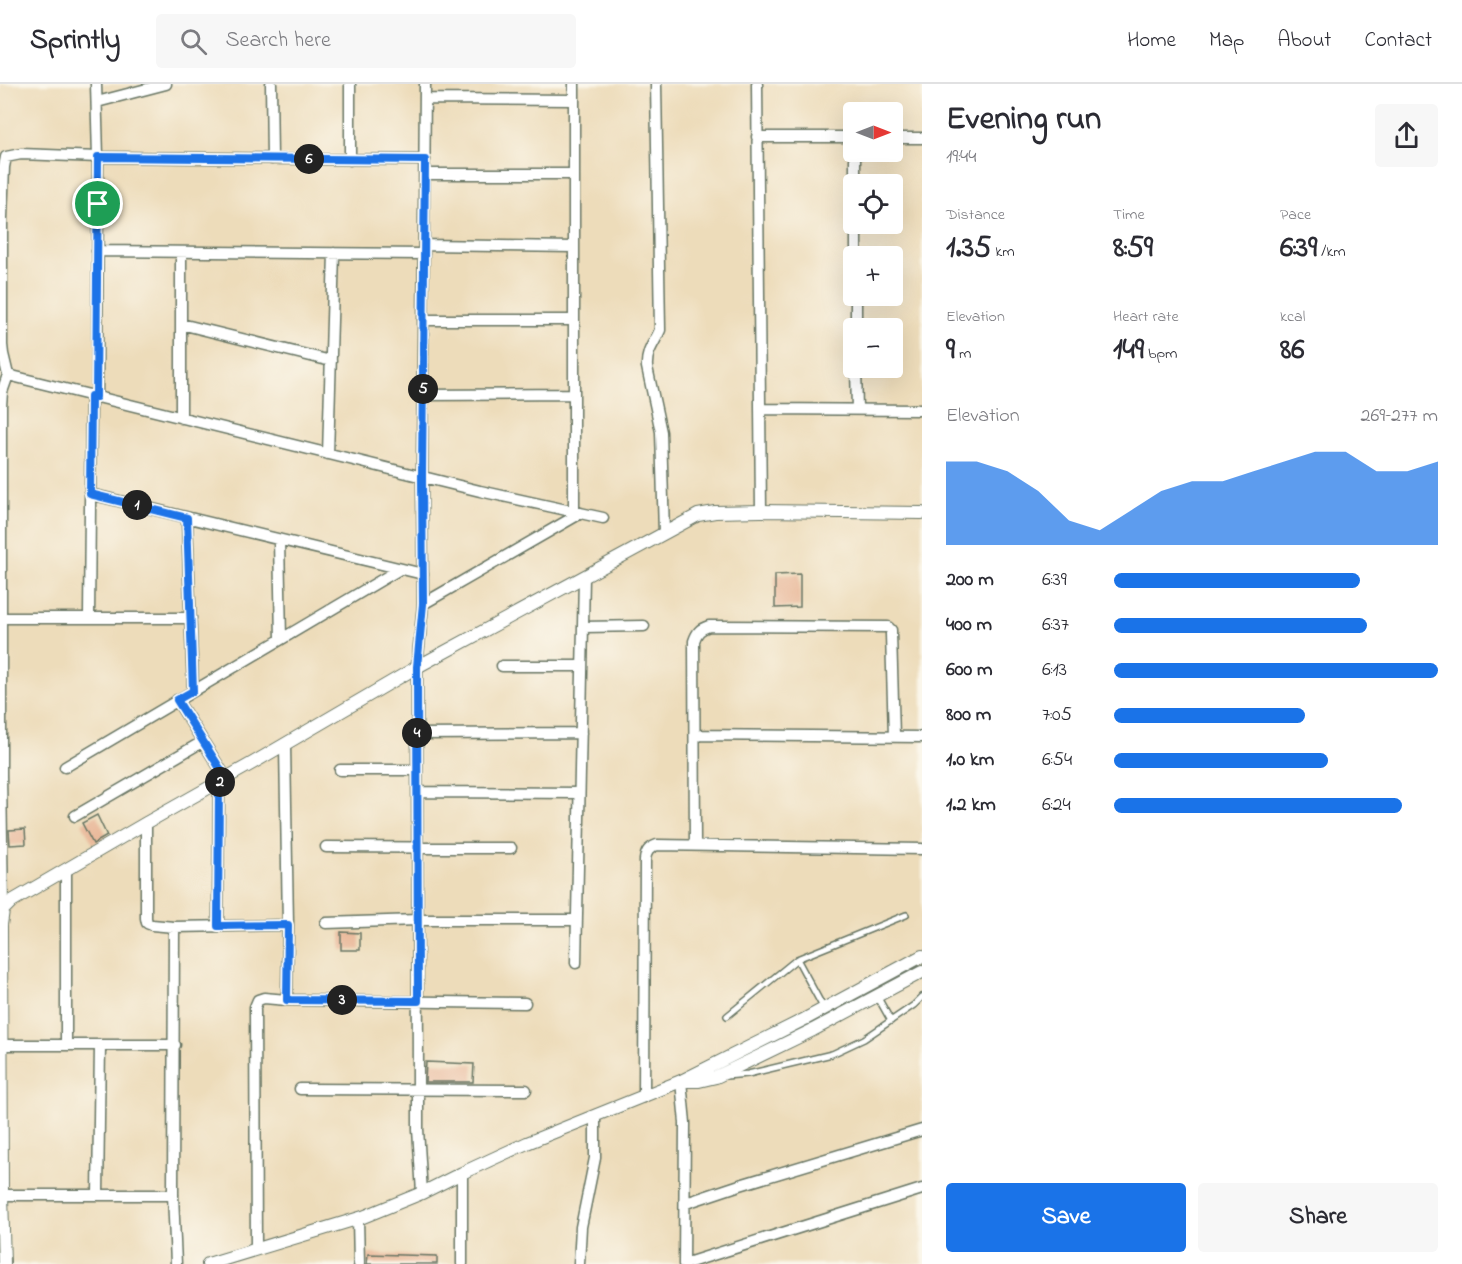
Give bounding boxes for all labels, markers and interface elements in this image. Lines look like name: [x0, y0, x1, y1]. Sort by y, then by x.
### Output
search box: [156, 14, 576, 68]
text: Sprintly: [30, 21, 120, 62]
icon: search: [177, 25, 210, 58]
text: Search here: [225, 25, 331, 57]
text: Home: [1127, 26, 1176, 56]
text: Map: [1209, 26, 1244, 56]
text: About: [1277, 26, 1331, 56]
text: Contact: [1364, 26, 1432, 56]
text: Evening run: [946, 96, 1101, 144]
north arrow: [843, 102, 903, 162]
map controls: [843, 102, 903, 378]
button: share: [1375, 104, 1438, 167]
text: 19:44: [946, 143, 977, 172]
pin: 6: [294, 144, 324, 174]
text: 6: [305, 147, 313, 171]
button: locate: [843, 174, 903, 234]
pin: [72, 178, 123, 229]
icon: arrive: [81, 187, 114, 220]
text: Distance: [946, 203, 1005, 227]
text: Time: [1113, 203, 1145, 227]
text: Pace: [1280, 203, 1311, 227]
text: 1.35: [946, 227, 991, 271]
text: 8:59: [1113, 227, 1153, 271]
text: 6:39: [1280, 227, 1317, 271]
text: km: [991, 240, 1015, 264]
text: /km: [1317, 240, 1346, 264]
button: +: [843, 246, 903, 306]
text: Elevation: [946, 305, 1005, 329]
text: Heart rate: [1113, 305, 1179, 329]
text: kcal: [1280, 305, 1305, 329]
button: −: [843, 318, 903, 378]
text: 9: [946, 329, 955, 373]
text: 149: [1113, 329, 1144, 373]
text: 86: [1280, 329, 1304, 373]
text: m: [955, 342, 971, 366]
text: bpm: [1144, 342, 1178, 366]
pin: 5: [408, 374, 438, 404]
text: 5: [418, 377, 428, 401]
text: Elevation: [946, 402, 1020, 431]
text: 269–277 m: [1361, 402, 1438, 431]
pin: 1: [122, 490, 152, 520]
text: 1: [134, 493, 140, 517]
text: 200 m: [946, 566, 994, 595]
text: 6:39: [1042, 566, 1067, 595]
text: 400 m: [946, 611, 992, 640]
text: 6:37: [1042, 611, 1069, 640]
text: 600 m: [946, 656, 993, 685]
text: 6:13: [1042, 656, 1067, 685]
text: 800 m: [946, 701, 991, 730]
text: 7:05: [1042, 701, 1072, 730]
pin: 4: [402, 718, 432, 748]
text: 4: [414, 721, 420, 745]
text: 1.0 km: [946, 746, 994, 775]
text: 6:54: [1042, 746, 1072, 775]
pin: 2: [205, 767, 235, 797]
text: 2: [216, 770, 224, 794]
text: 1.2 km: [946, 791, 996, 820]
text: 6:24: [1042, 791, 1071, 820]
pin: 3: [327, 985, 357, 1015]
text: 3: [339, 988, 345, 1012]
button: Save: [946, 1183, 1186, 1252]
button: Share: [1198, 1183, 1438, 1252]

